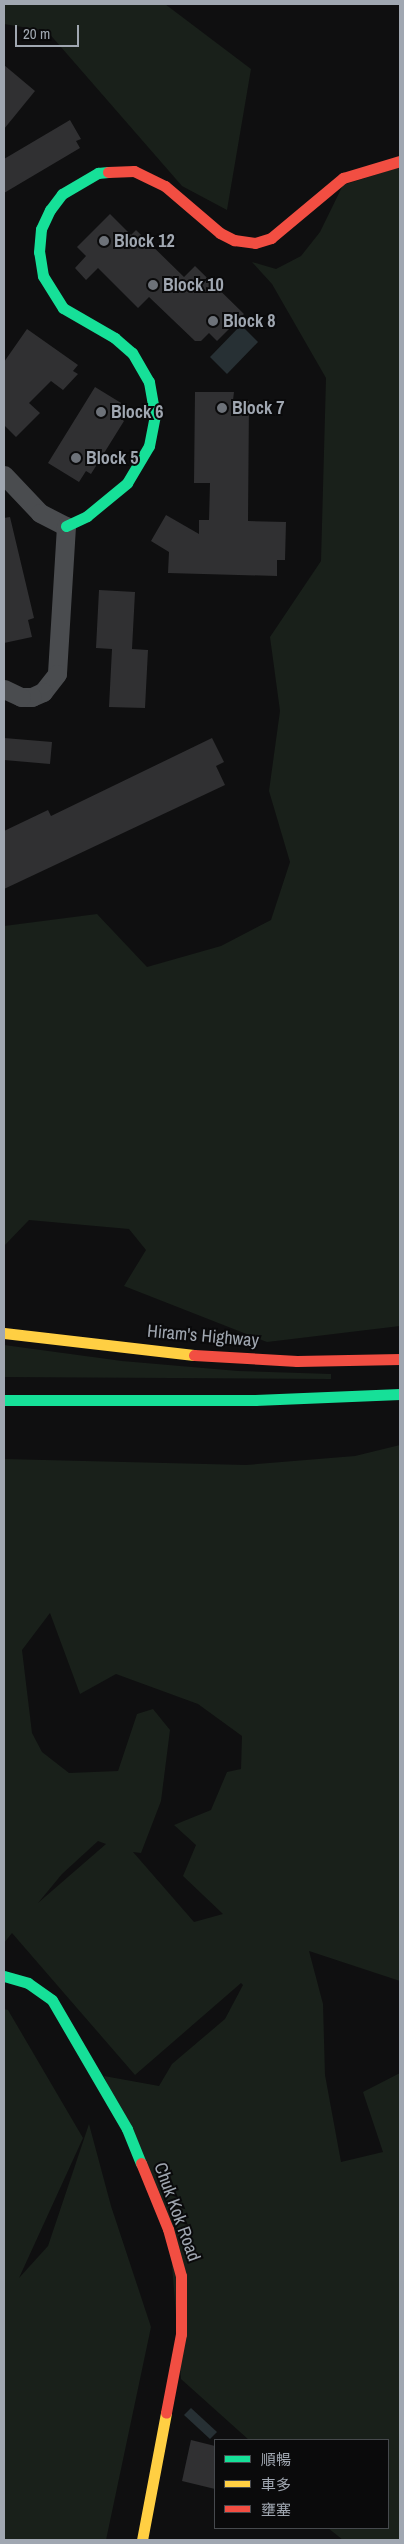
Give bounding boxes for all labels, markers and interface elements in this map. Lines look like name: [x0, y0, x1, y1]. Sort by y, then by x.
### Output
scale bar: [18, 15, 81, 47]
text: 20 m: [23, 23, 50, 44]
place label: Block 12: [114, 230, 175, 252]
marker: Block 12: [98, 235, 110, 247]
place label: Block 10: [163, 274, 224, 296]
marker: Block 10: [147, 279, 159, 291]
place label: Block 8: [223, 310, 276, 332]
marker: Block 8: [207, 315, 219, 327]
place label: Block 7: [232, 397, 285, 419]
place label: Block 6: [111, 401, 164, 423]
marker: Block 7: [216, 402, 228, 414]
marker: Block 6: [95, 406, 107, 418]
place label: Block 5: [86, 447, 139, 469]
marker: Block 5: [70, 452, 82, 464]
street label: Hiram's Highway: [146, 1320, 260, 1352]
street label: Chuk Kok Road: [149, 2160, 205, 2264]
legend: [214, 2439, 389, 2529]
text: 順暢: [261, 2449, 291, 2470]
text: 車多: [261, 2474, 291, 2495]
text: 壅塞: [261, 2499, 291, 2520]

